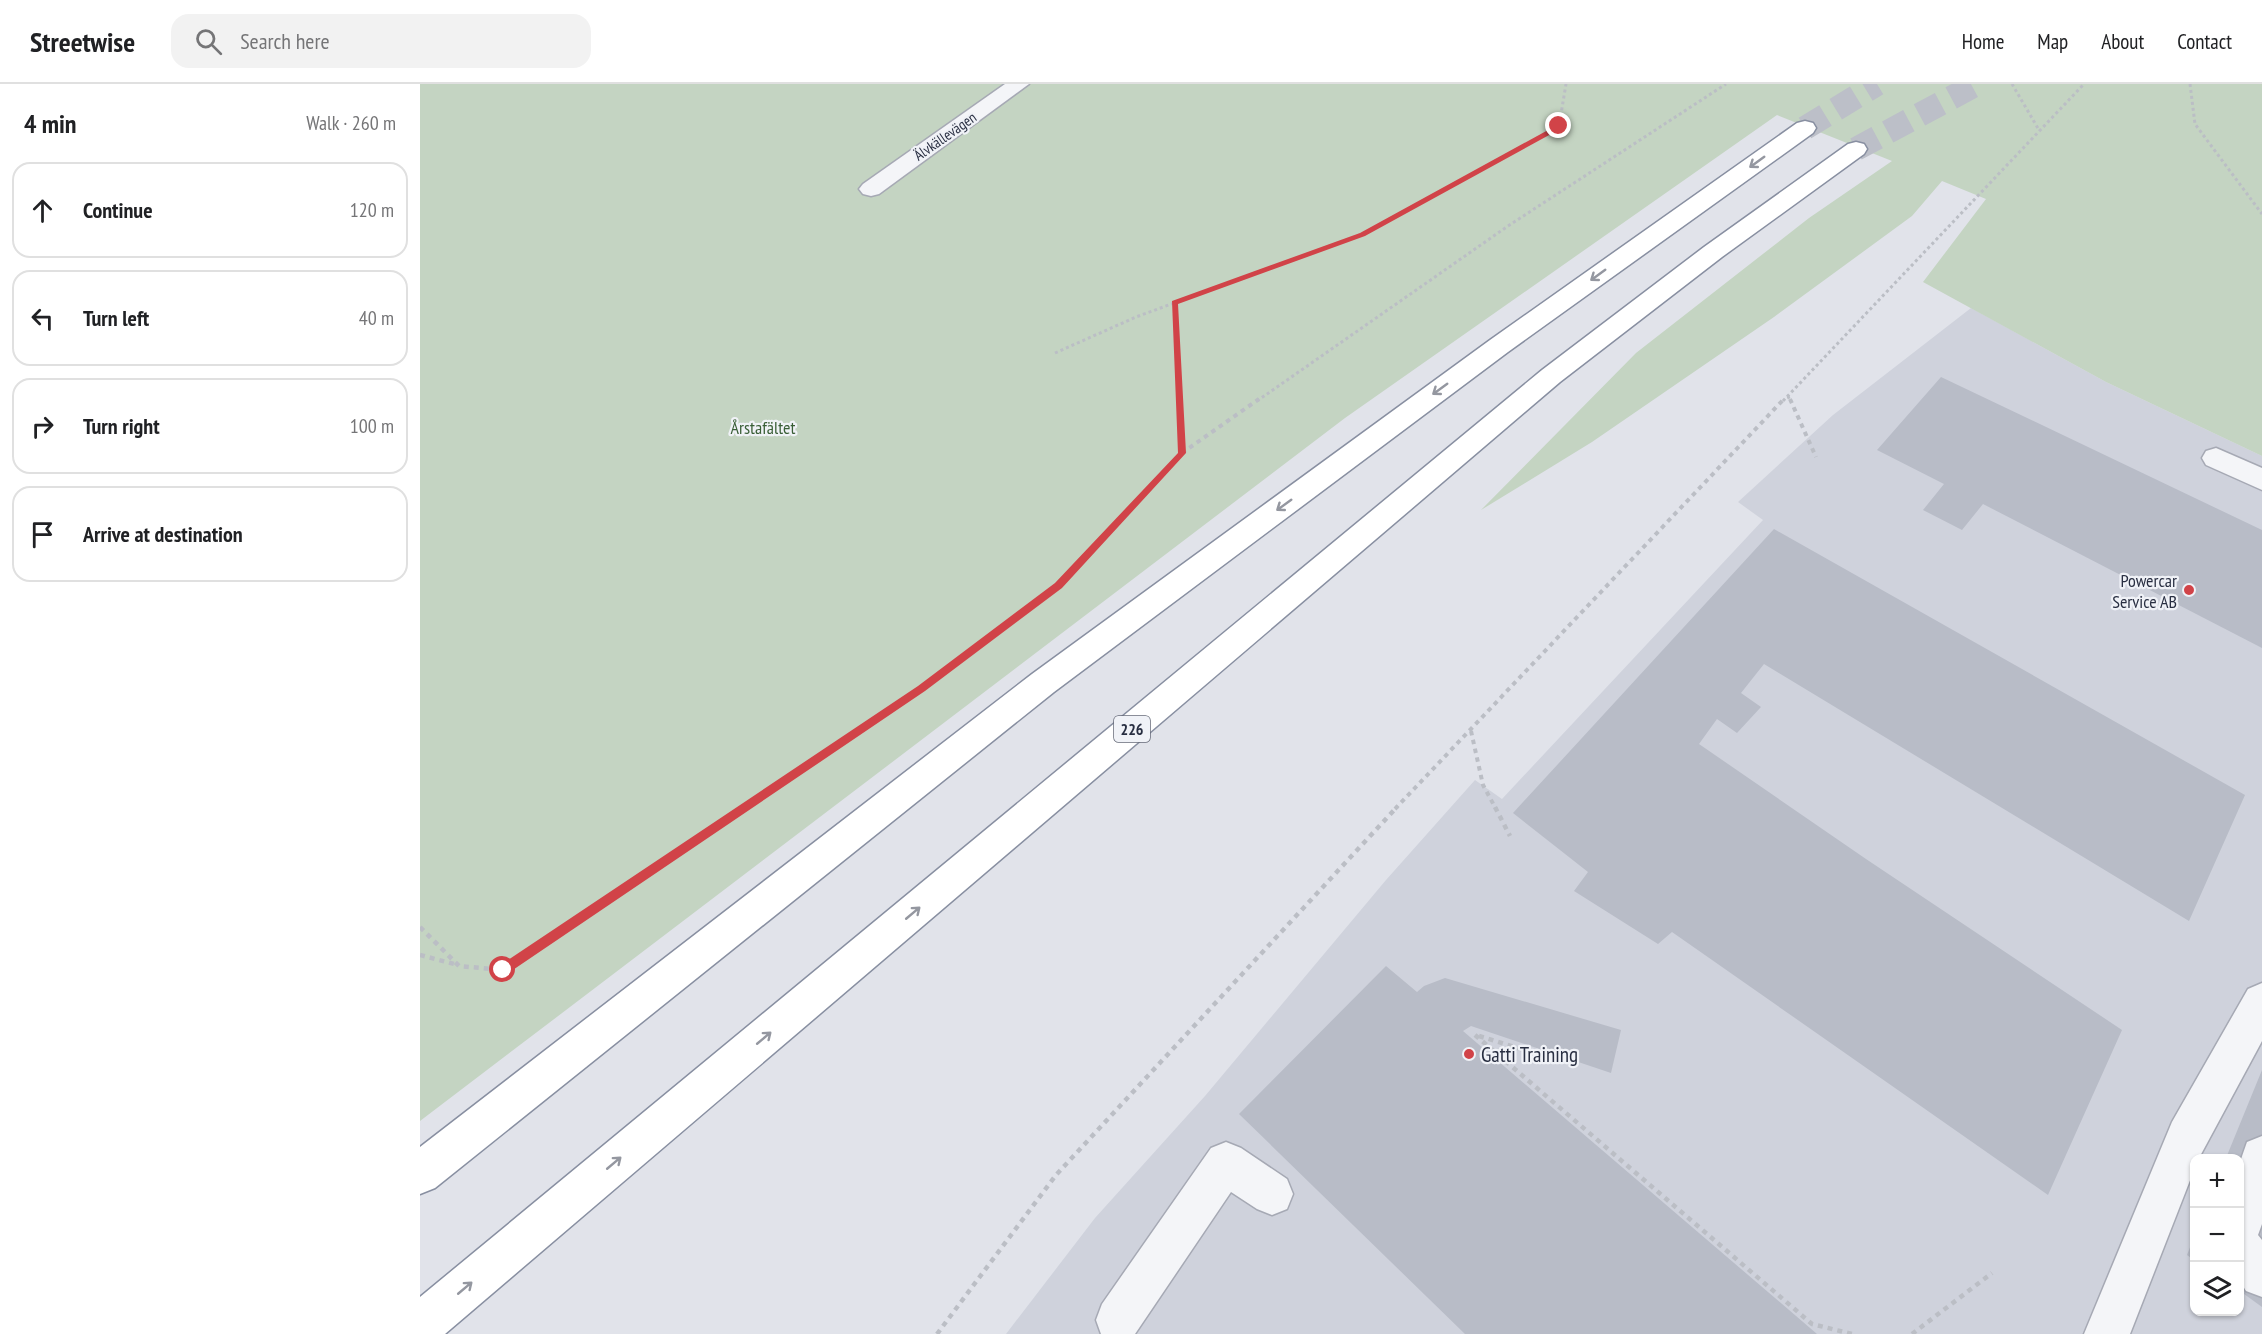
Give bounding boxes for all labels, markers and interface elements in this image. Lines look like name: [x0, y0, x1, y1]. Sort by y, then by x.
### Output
search box: [171, 14, 591, 68]
text: Streetwise: [30, 23, 135, 60]
icon: search: [192, 25, 225, 58]
text: Search here: [240, 27, 330, 55]
text: Home: [1962, 28, 2004, 55]
text: Map: [2037, 28, 2068, 55]
text: About: [2101, 28, 2144, 55]
text: Contact: [2177, 28, 2232, 55]
text: 4 min: [24, 107, 77, 140]
street label: Älvkällevägen: [910, 107, 980, 165]
text: Walk · 260 m: [306, 110, 396, 136]
route end: [1545, 112, 1571, 138]
one-way arrow: [1750, 155, 1766, 168]
icon: ahead: [26, 194, 59, 227]
text: Continue: [83, 196, 153, 224]
text: 120 m: [350, 197, 394, 223]
one-way arrow: [1591, 269, 1607, 281]
icon: left: [26, 302, 59, 335]
text: Turn left: [83, 304, 149, 332]
text: 40 m: [359, 305, 394, 331]
one-way arrow: [1433, 383, 1449, 395]
icon: right: [26, 410, 59, 443]
text: Turn right: [83, 412, 160, 440]
text: 100 m: [350, 413, 394, 439]
park label: Årstafältet: [731, 416, 795, 439]
one-way arrow: [1276, 499, 1292, 511]
icon: arrive: [26, 518, 59, 551]
text: Arrive at destination: [83, 520, 243, 548]
place label: Powercar Service AB: [2112, 569, 2177, 613]
marker: Powercar Service AB: [2182, 583, 2196, 597]
road number: 226: [1114, 716, 1150, 742]
one-way arrow: [905, 906, 921, 919]
route start: [489, 956, 515, 982]
one-way arrow: [756, 1031, 771, 1045]
place label: Gatti Training: [1481, 1041, 1578, 1068]
marker: Gatti Training: [1462, 1047, 1476, 1061]
map controls: [2190, 1154, 2244, 1316]
button: +: [2190, 1154, 2244, 1208]
one-way arrow: [606, 1156, 621, 1170]
button: −: [2190, 1208, 2244, 1262]
button: layers: [2190, 1262, 2244, 1316]
one-way arrow: [457, 1281, 472, 1295]

